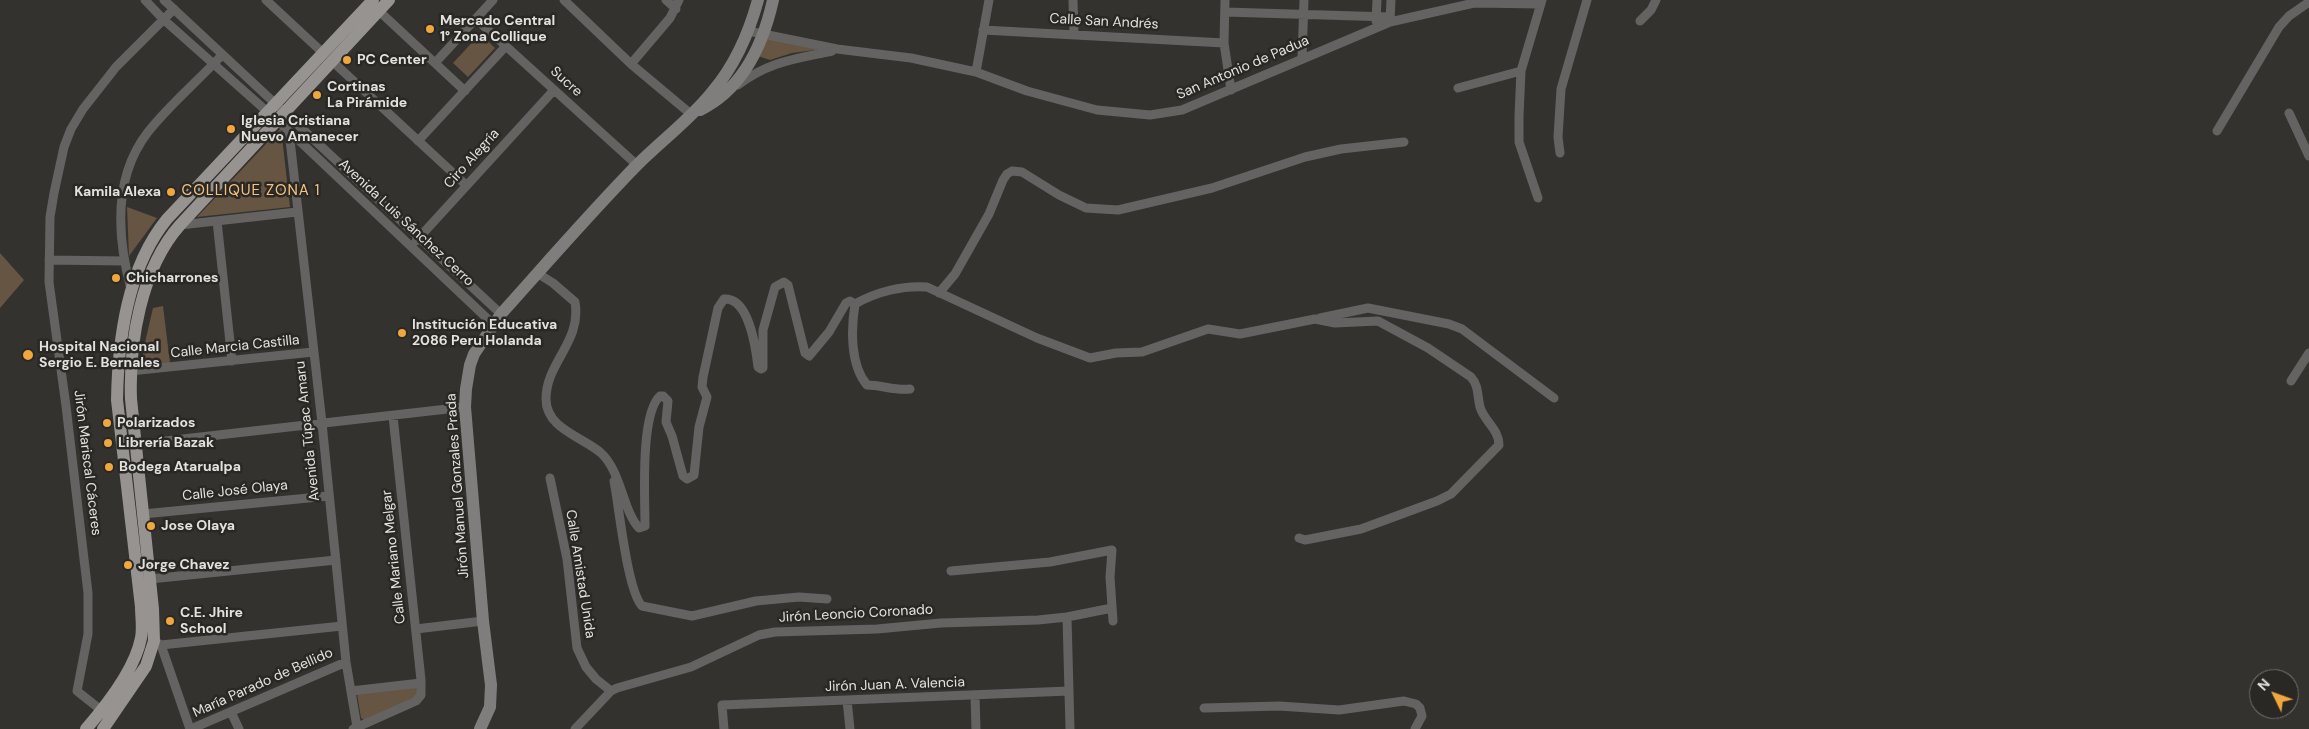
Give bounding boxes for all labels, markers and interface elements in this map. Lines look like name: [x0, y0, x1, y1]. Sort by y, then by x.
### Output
street label: Calle San Andrés: [1049, 11, 1159, 33]
place label: Mercado Central 1° Zona Collique: [440, 13, 555, 46]
marker: Mercado Central 1° Zona Collique: [424, 23, 436, 35]
street label: San Antonio de Padua: [1174, 33, 1312, 103]
place label: PC Center: [357, 52, 427, 68]
marker: PC Center: [341, 54, 353, 66]
street label: Sucre: [547, 63, 585, 101]
place label: Cortinas La Pirámide: [327, 79, 407, 111]
marker: Cortinas La Pirámide: [311, 89, 323, 101]
place label: Iglesia Cristiana Nuevo Amanecer: [241, 113, 358, 146]
marker: Iglesia Cristiana Nuevo Amanecer: [225, 123, 237, 135]
street label: Ciro Alegría: [441, 126, 503, 192]
street label: Avenida Luis Sánchez Cerro: [335, 156, 477, 290]
district label: COLLIQUE ZONA 1: [180, 182, 322, 200]
place label: Kamila Alexa: [74, 184, 161, 200]
marker: Kamila Alexa: [165, 186, 177, 198]
place label: Chicharrones: [126, 270, 219, 286]
marker: Chicharrones: [110, 272, 122, 284]
place label: Institución Educativa 2086 Peru Holanda: [412, 317, 557, 350]
marker: Institución Educativa 2086 Peru Holanda: [396, 327, 408, 339]
street label: Calle Marcia Castilla: [170, 332, 300, 362]
place label: Hospital Nacional Sergio E. Bernales: [39, 339, 160, 372]
marker: Hospital Nacional Sergio E. Bernales: [21, 348, 35, 362]
street label: Avenida Túpac Amaru: [292, 360, 324, 502]
street label: Jirón Mariscal Cáceres: [70, 389, 104, 537]
street label: Jirón Manuel Gonzales Prada: [443, 393, 473, 579]
place label: Polarizados: [117, 415, 196, 431]
marker: Polarizados: [101, 417, 113, 429]
place label: Librería Bazak: [118, 435, 214, 451]
marker: Librería Bazak: [102, 437, 114, 449]
place label: Bodega Atarualpa: [119, 459, 241, 475]
marker: Bodega Atarualpa: [103, 461, 115, 473]
street label: Calle José Olaya: [181, 477, 289, 505]
street label: Calle Mariano Melgar: [379, 489, 409, 625]
street label: Calle Amistad Unida: [562, 508, 598, 640]
place label: Jose Olaya: [161, 518, 235, 534]
marker: Jose Olaya: [145, 520, 157, 532]
place label: Jorge Chavez: [138, 557, 229, 573]
marker: Jorge Chavez: [122, 559, 134, 571]
street label: Jirón Leoncio Coronado: [778, 602, 934, 626]
place label: C.E. Jhire School: [180, 605, 243, 638]
marker: C.E. Jhire School: [164, 615, 176, 627]
street label: María Parado de Bellido: [190, 645, 336, 721]
north arrow: [2249, 669, 2299, 719]
street label: Jirón Juan A. Valencia: [825, 674, 965, 696]
text: N: [2253, 675, 2274, 694]

